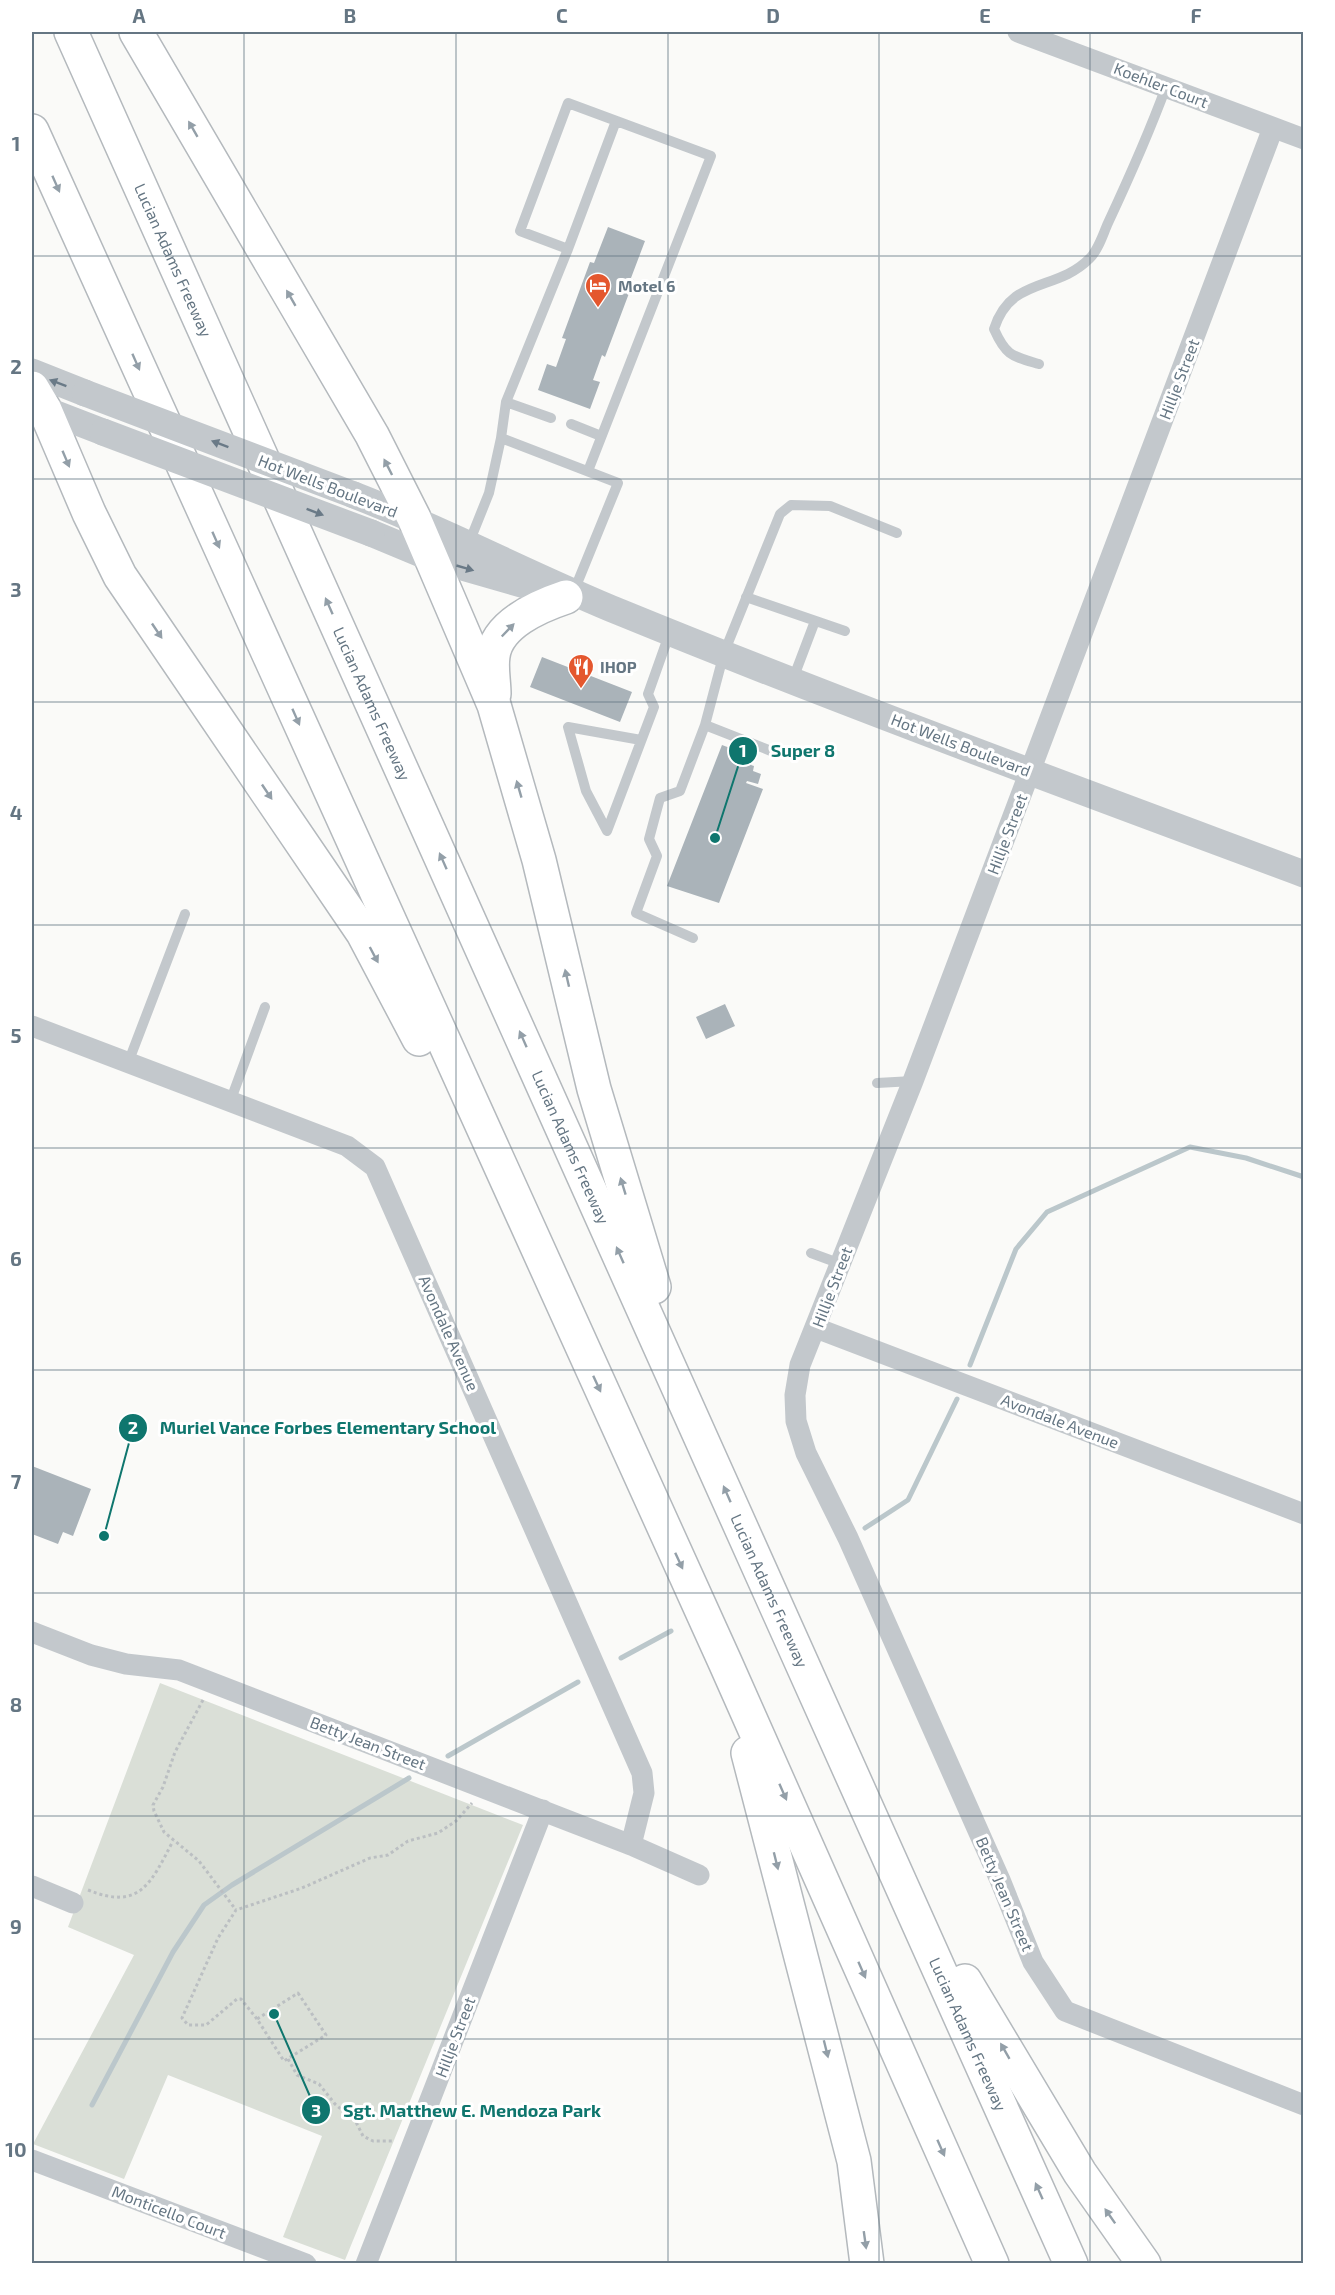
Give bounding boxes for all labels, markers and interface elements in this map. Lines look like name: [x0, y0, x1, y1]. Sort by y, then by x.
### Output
text: A: [132, 3, 146, 27]
text: B: [344, 3, 356, 27]
text: C: [556, 3, 568, 27]
text: D: [766, 3, 780, 27]
text: E: [979, 3, 991, 27]
text: F: [1190, 3, 1202, 27]
street label: Koehler Court: [1112, 58, 1211, 111]
one-way arrow: [188, 120, 198, 137]
text: 1: [12, 131, 20, 155]
one-way arrow: [51, 176, 60, 193]
street label: Lucian Adams Freeway: [131, 180, 217, 340]
hotel icon: Motel 6: [583, 271, 613, 309]
place label: Motel 6: [618, 276, 675, 295]
one-way arrow: [287, 289, 297, 306]
street label: Hillje Street: [1154, 336, 1204, 422]
one-way arrow: [131, 353, 140, 370]
text: 2: [10, 354, 22, 378]
one-way arrow: [49, 377, 67, 387]
one-way arrow: [211, 439, 229, 449]
street label: Hot Wells Boulevard: [256, 450, 401, 521]
one-way arrow: [61, 451, 71, 469]
one-way arrow: [383, 458, 393, 475]
one-way arrow: [306, 508, 324, 517]
one-way arrow: [211, 531, 221, 549]
one-way arrow: [456, 564, 474, 573]
text: 3: [10, 577, 22, 601]
one-way arrow: [324, 597, 334, 615]
one-way arrow: [151, 623, 162, 639]
one-way arrow: [501, 623, 515, 638]
street label: Lucian Adams Freeway: [330, 624, 415, 784]
restaurant icon: IHOP: [566, 652, 596, 690]
place label: IHOP: [600, 657, 637, 676]
one-way arrow: [291, 709, 301, 727]
street label: Hot Wells Boulevard: [889, 709, 1034, 780]
callout: Super 8: [728, 733, 847, 769]
text: 1: [739, 739, 747, 761]
text: Super 8: [771, 739, 835, 761]
one-way arrow: [514, 780, 523, 798]
one-way arrow: [261, 784, 272, 800]
street label: Hillje Street: [982, 791, 1032, 877]
text: 4: [10, 800, 23, 824]
one-way arrow: [438, 851, 448, 869]
one-way arrow: [369, 946, 379, 963]
one-way arrow: [562, 969, 572, 987]
text: 5: [10, 1023, 22, 1047]
one-way arrow: [518, 1029, 528, 1047]
street label: Lucian Adams Freeway: [528, 1067, 614, 1227]
one-way arrow: [618, 1177, 627, 1195]
street label: Hillje Street: [807, 1244, 857, 1330]
text: 6: [10, 1246, 22, 1270]
one-way arrow: [615, 1246, 624, 1264]
street label: Avondale Avenue: [415, 1272, 483, 1394]
one-way arrow: [593, 1376, 602, 1393]
street label: Avondale Avenue: [999, 1389, 1122, 1452]
callout: Muriel Vance Forbes Elementary School: [118, 1410, 509, 1446]
text: 2: [128, 1416, 138, 1438]
text: Muriel Vance Forbes Elementary School: [160, 1416, 496, 1438]
text: 7: [11, 1469, 22, 1493]
one-way arrow: [722, 1485, 732, 1503]
street label: Lucian Adams Freeway: [727, 1511, 813, 1671]
one-way arrow: [674, 1553, 683, 1570]
text: 8: [10, 1692, 22, 1716]
street label: Betty Jean Street: [308, 1712, 429, 1773]
one-way arrow: [778, 1783, 787, 1800]
street label: Betty Jean Street: [973, 1834, 1038, 1954]
one-way arrow: [771, 1851, 781, 1870]
text: 9: [10, 1914, 22, 1938]
street label: Lucian Adams Freeway: [926, 1954, 1011, 2114]
one-way arrow: [857, 1961, 867, 1979]
street label: Hillje Street: [430, 1994, 480, 2080]
one-way arrow: [822, 2040, 831, 2058]
one-way arrow: [1000, 2042, 1010, 2059]
callout: Sgt. Matthew E. Mendoza Park: [301, 2092, 613, 2128]
text: 3: [311, 2099, 321, 2121]
text: Sgt. Matthew E. Mendoza Park: [343, 2099, 601, 2121]
text: 10: [5, 2137, 27, 2161]
one-way arrow: [936, 2140, 945, 2157]
street label: Monticello Court: [109, 2181, 229, 2242]
one-way arrow: [1034, 2182, 1043, 2200]
one-way arrow: [1104, 2208, 1116, 2224]
one-way arrow: [861, 2230, 870, 2249]

